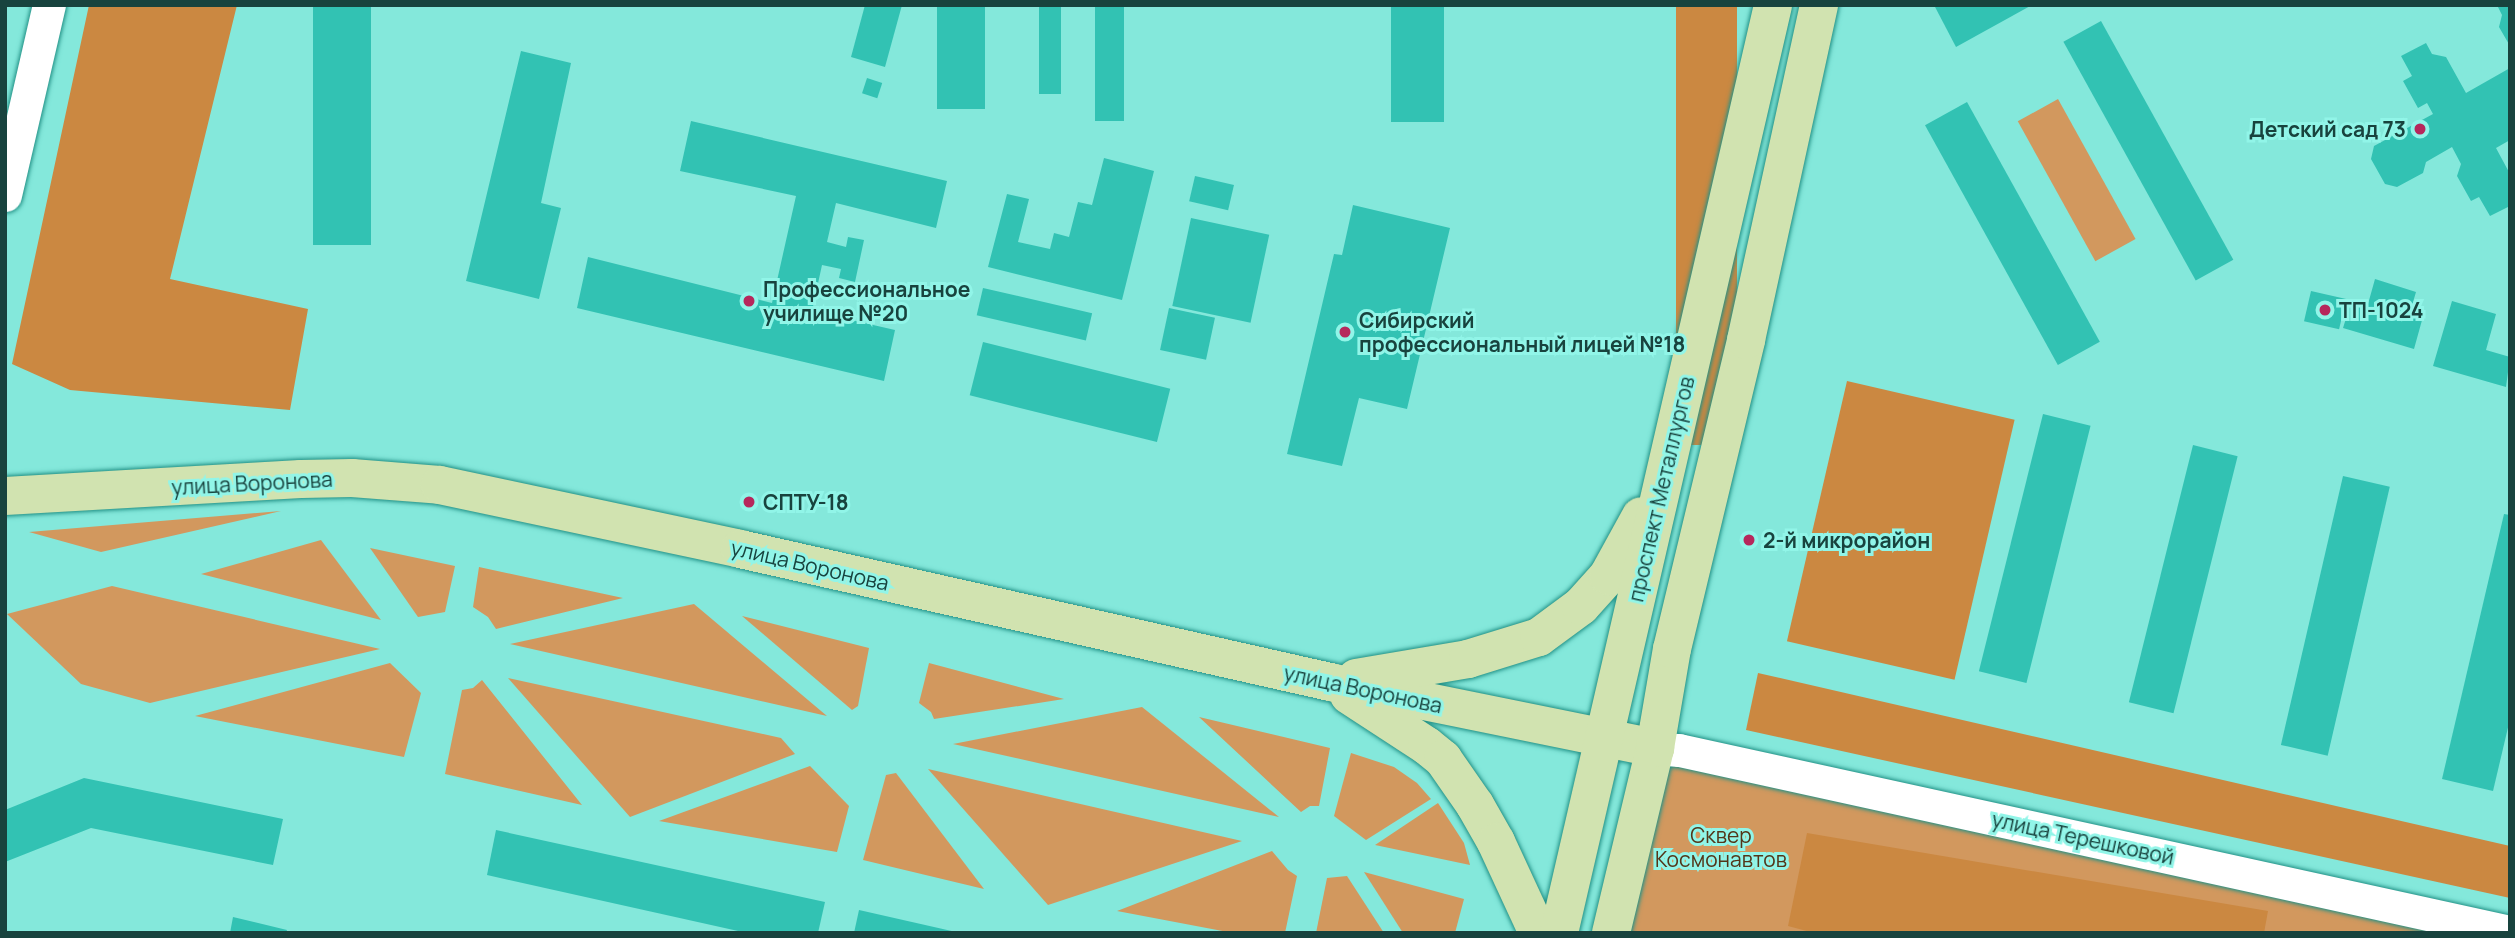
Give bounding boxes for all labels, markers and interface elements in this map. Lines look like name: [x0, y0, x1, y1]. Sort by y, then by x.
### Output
place label: Детский сад 73: [2249, 116, 2406, 142]
marker: Детский сад 73: [2412, 121, 2428, 137]
place label: Профессиональное училище №20: [763, 276, 970, 326]
marker: Профессиональное училище №20: [741, 293, 757, 309]
place label: ТП-1024: [2339, 297, 2424, 323]
marker: ТП-1024: [2317, 302, 2333, 318]
place label: Сибирский профессиональный лицей №18: [1359, 307, 1685, 357]
marker: Сибирский профессиональный лицей №18: [1337, 324, 1353, 340]
street label: проспект Металлургов: [1623, 374, 1699, 604]
street label: улица Воронова: [171, 466, 333, 500]
place label: СПТУ-18: [763, 489, 849, 515]
marker: СПТУ-18: [741, 494, 757, 510]
place label: 2-й микрорайон: [1763, 527, 1930, 553]
marker: 2-й микрорайон: [1741, 532, 1757, 548]
street label: улица Воронова: [729, 535, 891, 595]
street label: улица Воронова: [1281, 660, 1445, 718]
street label: улица Терешковой: [1990, 806, 2176, 870]
park label: Сквер Космонавтов: [1655, 822, 1787, 872]

